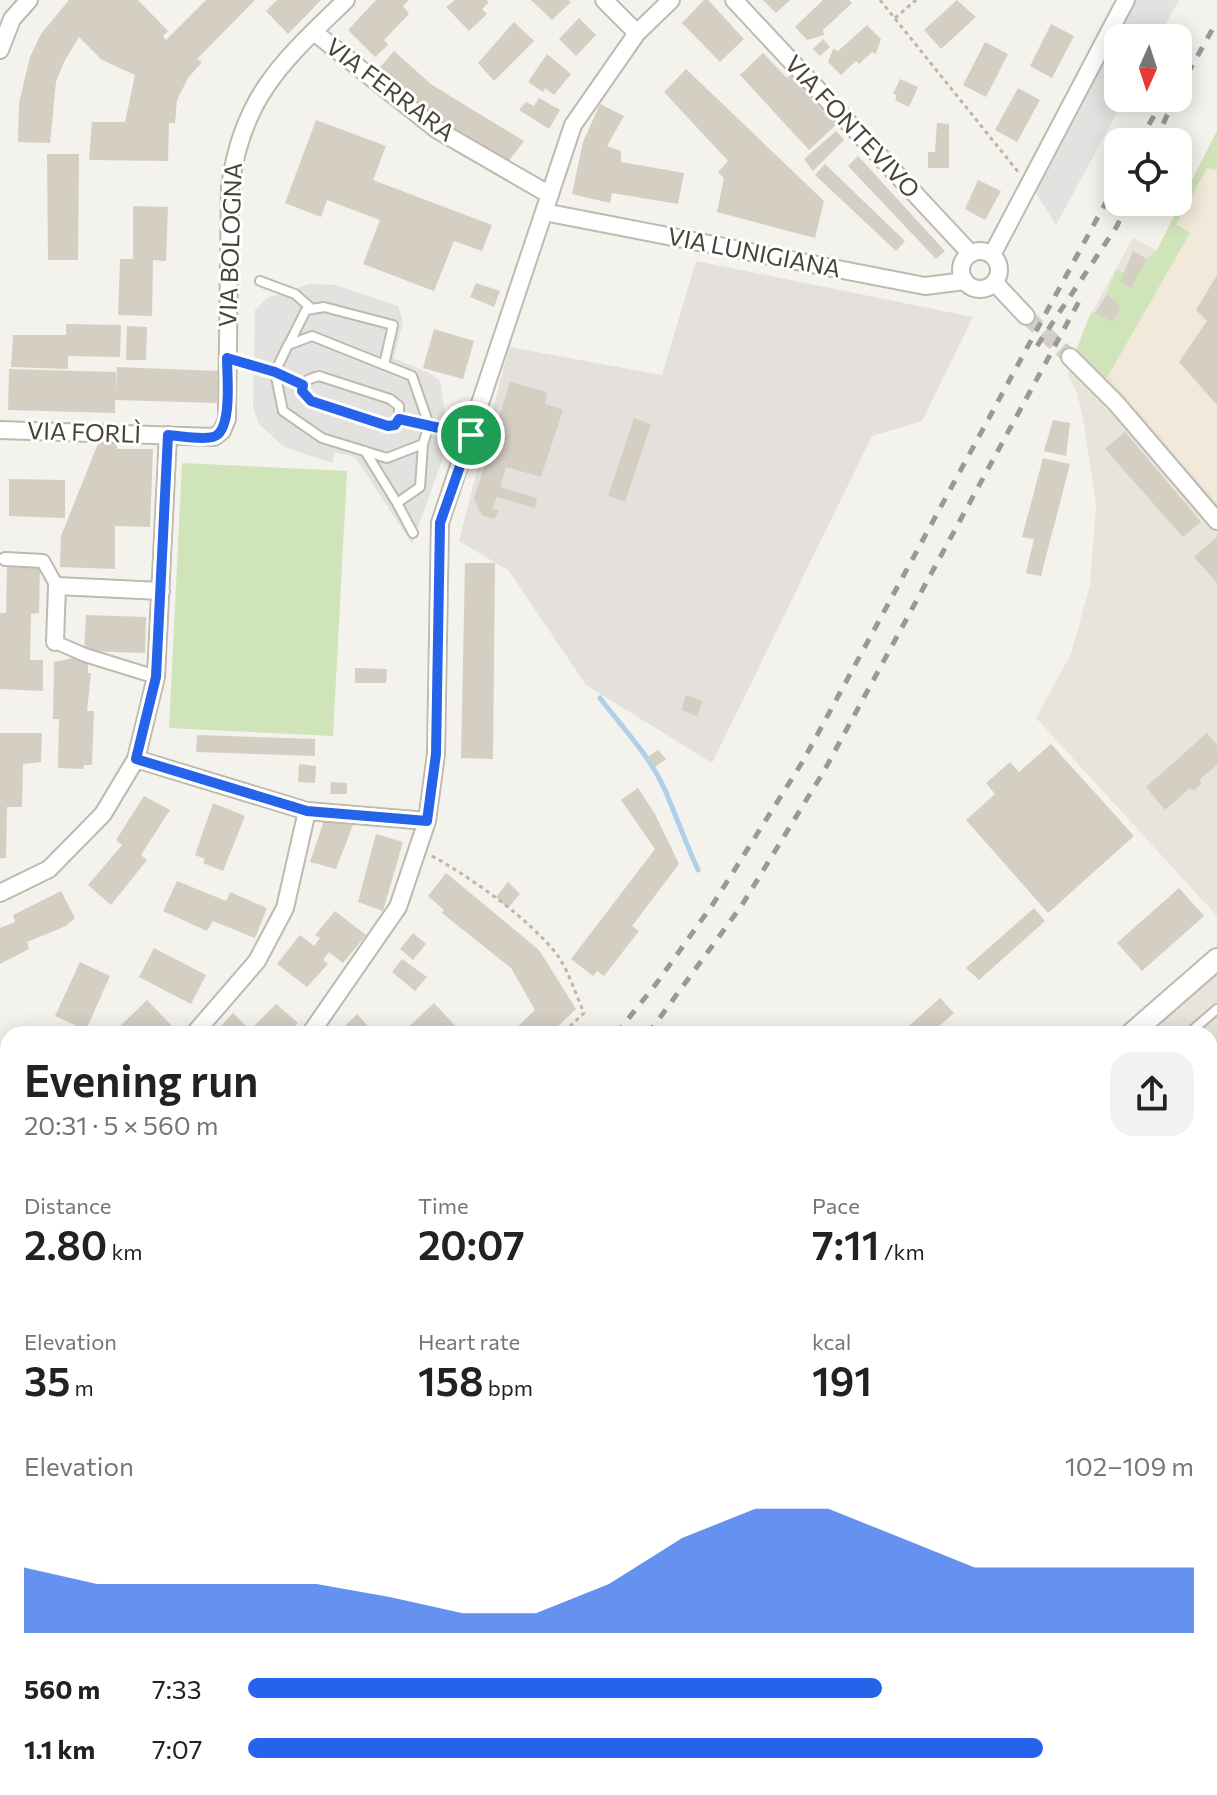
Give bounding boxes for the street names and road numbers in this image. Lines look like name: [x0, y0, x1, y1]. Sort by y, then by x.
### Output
street label: VIA FERRARA: [321, 31, 461, 147]
street label: VIA FONTEVIVO: [780, 49, 927, 203]
street label: VIA BOLOGNA: [212, 162, 247, 328]
street label: VIA LUNIGIANA: [665, 221, 843, 283]
street label: VIA FORLÌ: [26, 415, 142, 448]

